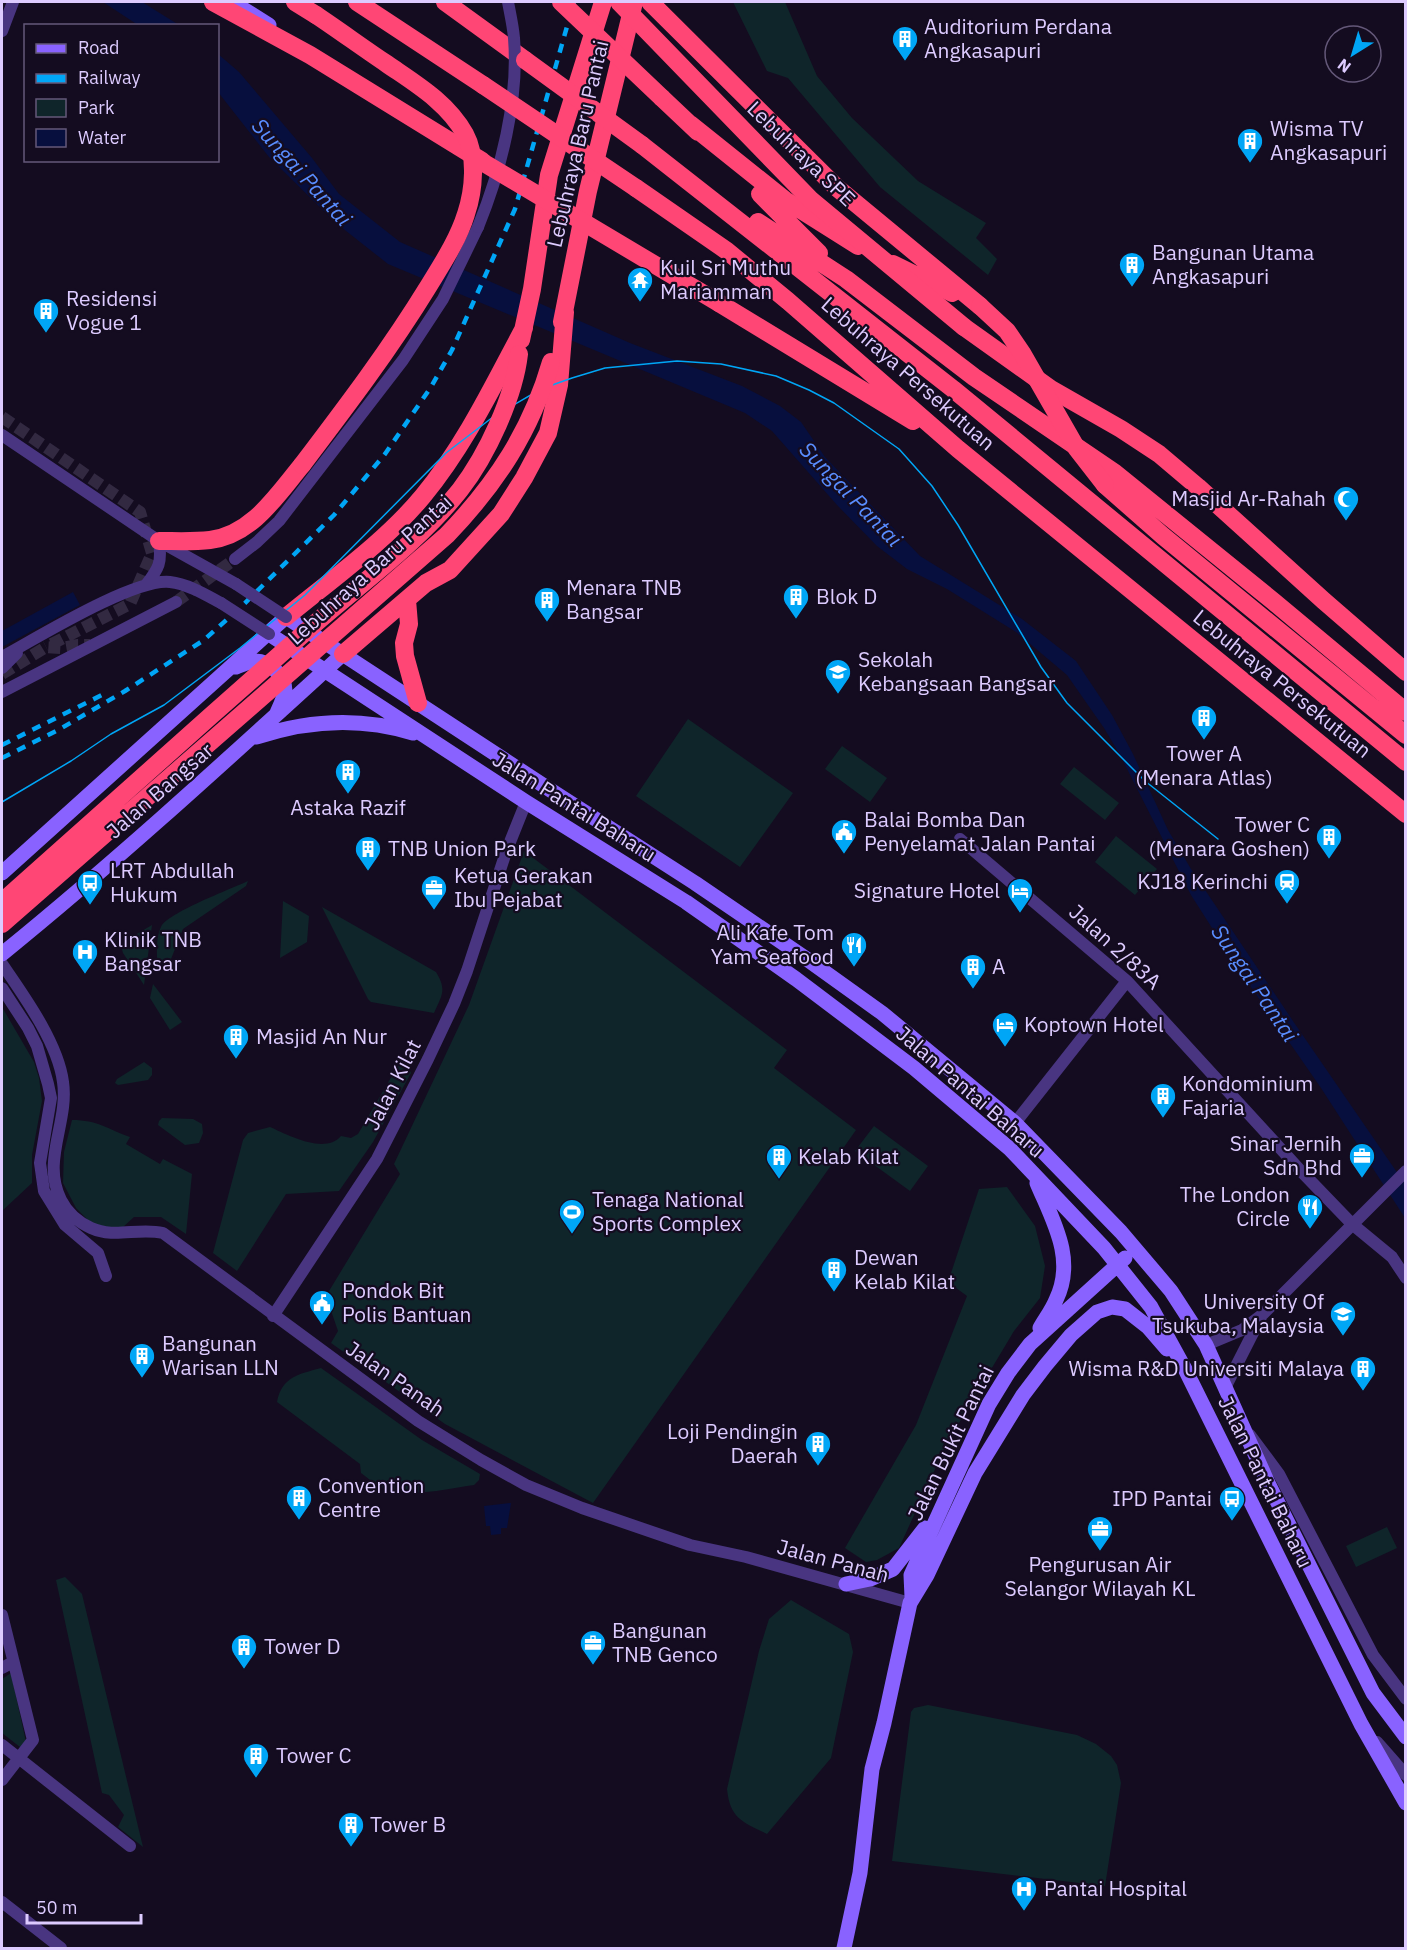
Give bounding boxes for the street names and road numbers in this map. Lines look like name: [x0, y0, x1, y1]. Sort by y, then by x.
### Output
street label: Lebuhraya Baru Pantai: [540, 37, 615, 250]
street label: Lebuhraya SPE: [742, 95, 862, 212]
street label: Lebuhraya Persekutuan: [816, 290, 1001, 456]
street label: Lebuhraya Baru Pantai: [281, 488, 457, 651]
street label: Lebuhraya Persekutuan: [1188, 603, 1378, 764]
street label: Jalan Bangsar: [100, 736, 219, 844]
street label: Jalan Pantai Baharu: [487, 744, 662, 868]
street label: Jalan 2/83A: [1064, 897, 1168, 995]
street label: Jalan Pantai Baharu: [891, 1019, 1051, 1163]
street label: Jalan Kilat: [357, 1034, 427, 1135]
street label: Jalan Panah: [341, 1334, 451, 1422]
street label: Jalan Bukit Pantai: [900, 1360, 1000, 1525]
street label: Jalan Pantai Baharu: [1212, 1391, 1320, 1572]
street label: Jalan Panah: [774, 1532, 892, 1588]

